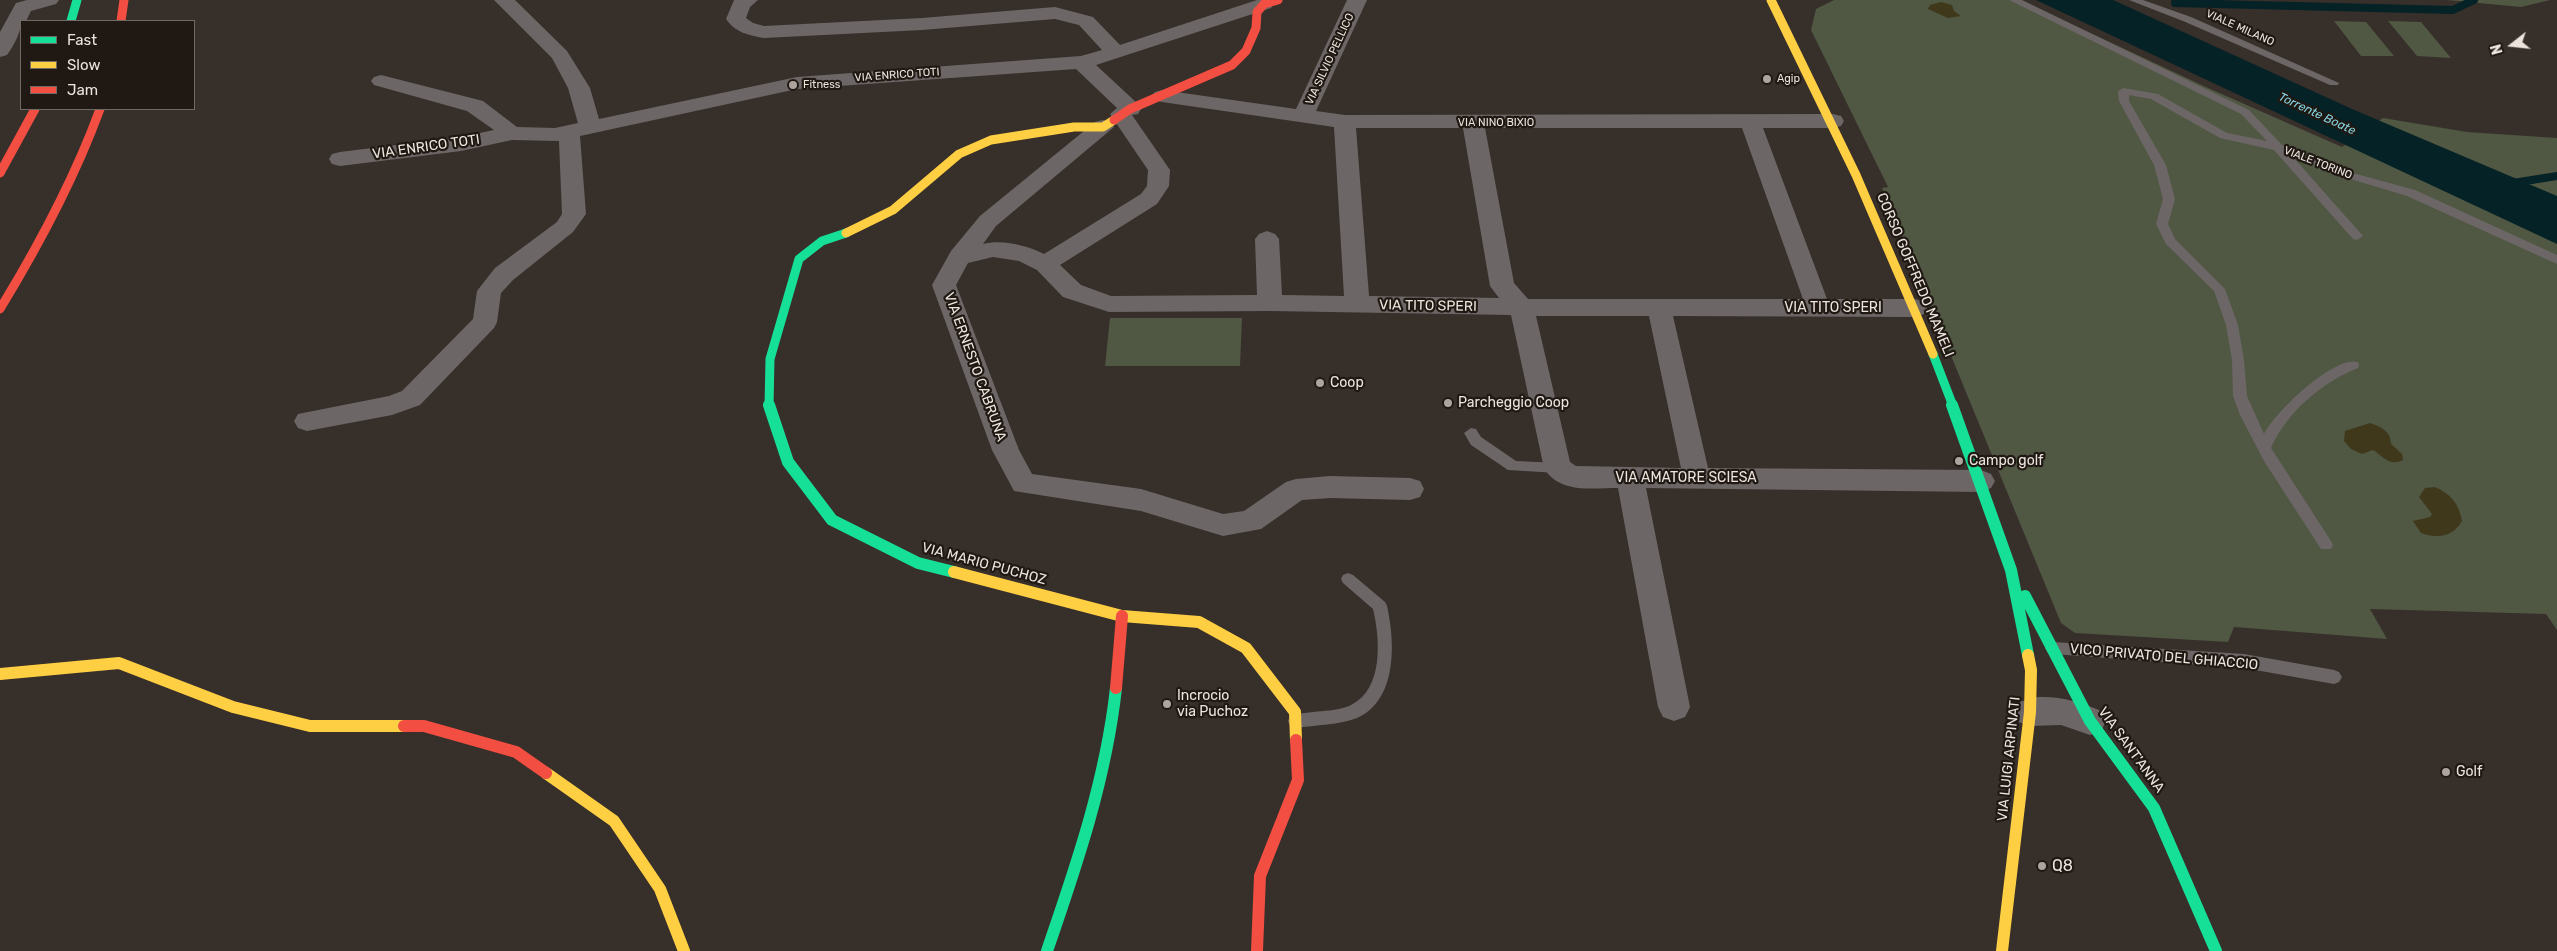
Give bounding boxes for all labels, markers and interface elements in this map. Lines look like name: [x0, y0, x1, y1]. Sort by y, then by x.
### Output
street label: VIALE MILANO: [2204, 7, 2276, 49]
street label: VIA SILVIO PELLICO: [1303, 11, 1357, 107]
legend: [20, 20, 195, 110]
north arrow: [2487, 20, 2537, 70]
text: Fast: [67, 31, 97, 49]
text: N: [2488, 42, 2507, 56]
text: Slow: [67, 56, 100, 74]
street label: VIA ENRICO TOTI: [854, 65, 940, 85]
place label: Agip: [1777, 72, 1800, 86]
marker: Agip: [1761, 73, 1773, 85]
place label: Fitness: [803, 78, 840, 92]
marker: Fitness: [787, 79, 799, 91]
text: Jam: [67, 81, 98, 99]
water label: Torrente Boate: [2276, 90, 2358, 138]
street label: VIA NINO BIXIO: [1458, 116, 1534, 130]
street label: VIA ENRICO TOTI: [371, 131, 481, 163]
street label: VIALE TORINO: [2282, 144, 2354, 182]
street label: CORSO GOFFREDO MAMELI: [1873, 190, 1957, 360]
street label: VIA ERNESTO CABRUNA: [940, 290, 1010, 444]
street label: VIA TITO SPERI: [1379, 297, 1477, 315]
street label: VIA TITO SPERI: [1784, 300, 1882, 316]
place label: Coop: [1330, 375, 1364, 391]
marker: Coop: [1314, 377, 1326, 389]
place label: Parcheggio Coop: [1458, 395, 1569, 411]
marker: Parcheggio Coop: [1442, 397, 1454, 409]
place label: Campo golf: [1969, 453, 2043, 469]
marker: Campo golf: [1953, 455, 1965, 467]
street label: VIA AMATORE SCIESA: [1615, 470, 1757, 486]
street label: VIA MARIO PUCHOZ: [920, 539, 1048, 589]
street label: VICO PRIVATO DEL GHIACCIO: [2069, 640, 2259, 674]
place label: Incrocio via Puchoz: [1177, 688, 1248, 720]
street label: VIA LUIGI ARPINATI: [1994, 696, 2024, 822]
marker: Incrocio via Puchoz: [1161, 698, 1173, 710]
street label: VIA SANT'ANNA: [2094, 704, 2168, 796]
place label: Golf: [2456, 764, 2482, 780]
marker: Golf: [2440, 766, 2452, 778]
place label: Q8: [2052, 856, 2073, 876]
marker: Q8: [2036, 860, 2048, 872]

